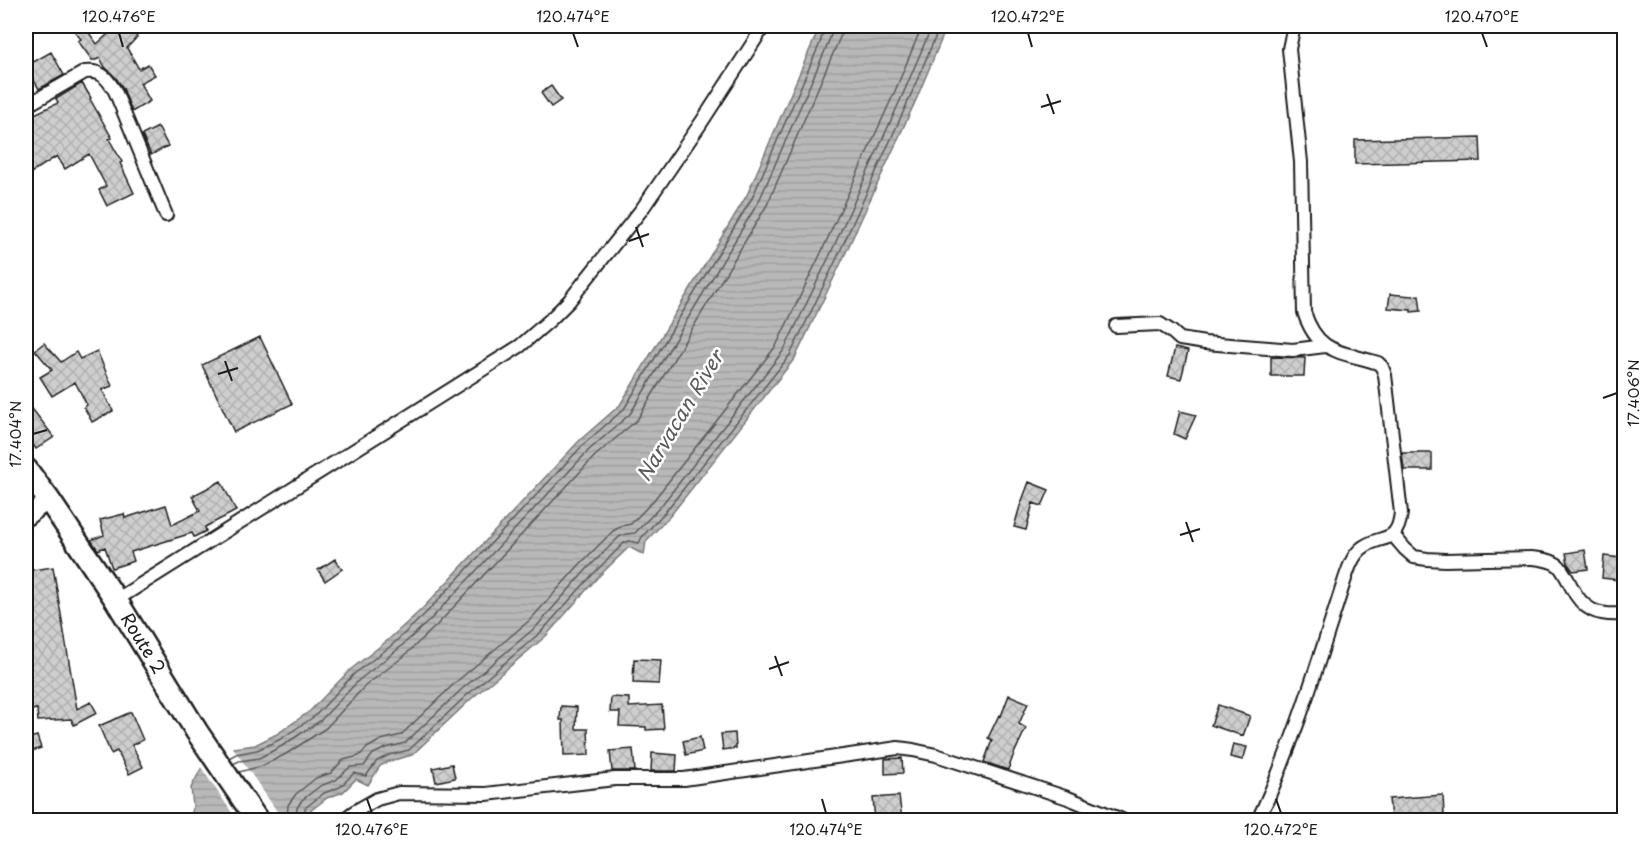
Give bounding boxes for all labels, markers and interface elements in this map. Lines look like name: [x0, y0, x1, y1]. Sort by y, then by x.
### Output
text: 120.476°E: [82, 4, 156, 27]
text: 120.474°E: [536, 4, 610, 27]
text: 120.472°E: [991, 4, 1065, 27]
text: 120.470°E: [1445, 4, 1519, 27]
water label: Narvacan River: [628, 342, 732, 487]
text: 17.406°N: [1621, 359, 1644, 427]
text: 17.404°N: [3, 401, 26, 467]
street label: Route 2: [115, 607, 173, 679]
text: 120.476°E: [335, 817, 409, 840]
text: 120.474°E: [789, 817, 863, 840]
text: 120.472°E: [1244, 817, 1318, 840]

